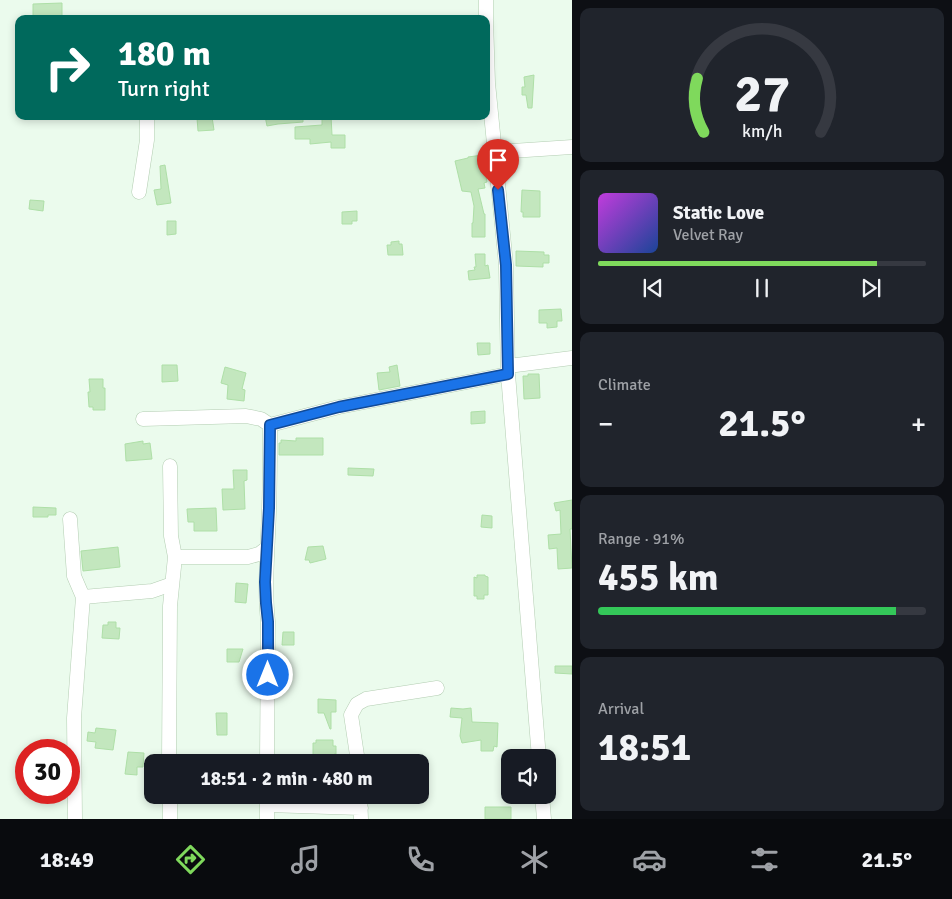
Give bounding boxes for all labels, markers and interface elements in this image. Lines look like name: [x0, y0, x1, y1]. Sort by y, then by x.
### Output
text: 180 m: [118, 32, 211, 75]
icon: right: [35, 35, 100, 100]
text: 27: [734, 62, 790, 126]
text: Turn right: [118, 75, 210, 102]
text: km/h: [742, 120, 782, 142]
pin: [477, 139, 519, 190]
icon: arrive: [484, 146, 512, 174]
text: Static Love: [673, 201, 764, 225]
text: Velvet Ray: [673, 225, 743, 245]
icon: previous: [639, 274, 667, 302]
icon: pause: [748, 274, 776, 302]
icon: next: [857, 274, 885, 302]
text: Climate: [598, 375, 651, 395]
text: 21.5°: [718, 400, 806, 447]
text: −: [598, 407, 613, 441]
text: +: [911, 407, 926, 441]
text: Range · 91%: [598, 529, 684, 549]
text: 455 km: [598, 554, 719, 601]
position arrow: [241, 648, 293, 700]
text: Arrival: [598, 699, 644, 719]
text: 18:51: [598, 724, 691, 771]
speed limit sign: 30: [15, 739, 80, 804]
map controls: [501, 749, 556, 804]
button: sound: [501, 749, 556, 804]
text: 18:51 · 2 min · 480 m: [200, 767, 373, 791]
icon: directions: [173, 842, 208, 877]
icon: music: [288, 842, 323, 877]
icon: phone: [403, 842, 438, 877]
icon: climate: [517, 842, 552, 877]
icon: car: [632, 842, 667, 877]
icon: filters: [747, 842, 782, 877]
text: 18:49: [40, 846, 94, 873]
text: 21.5°: [861, 846, 912, 873]

